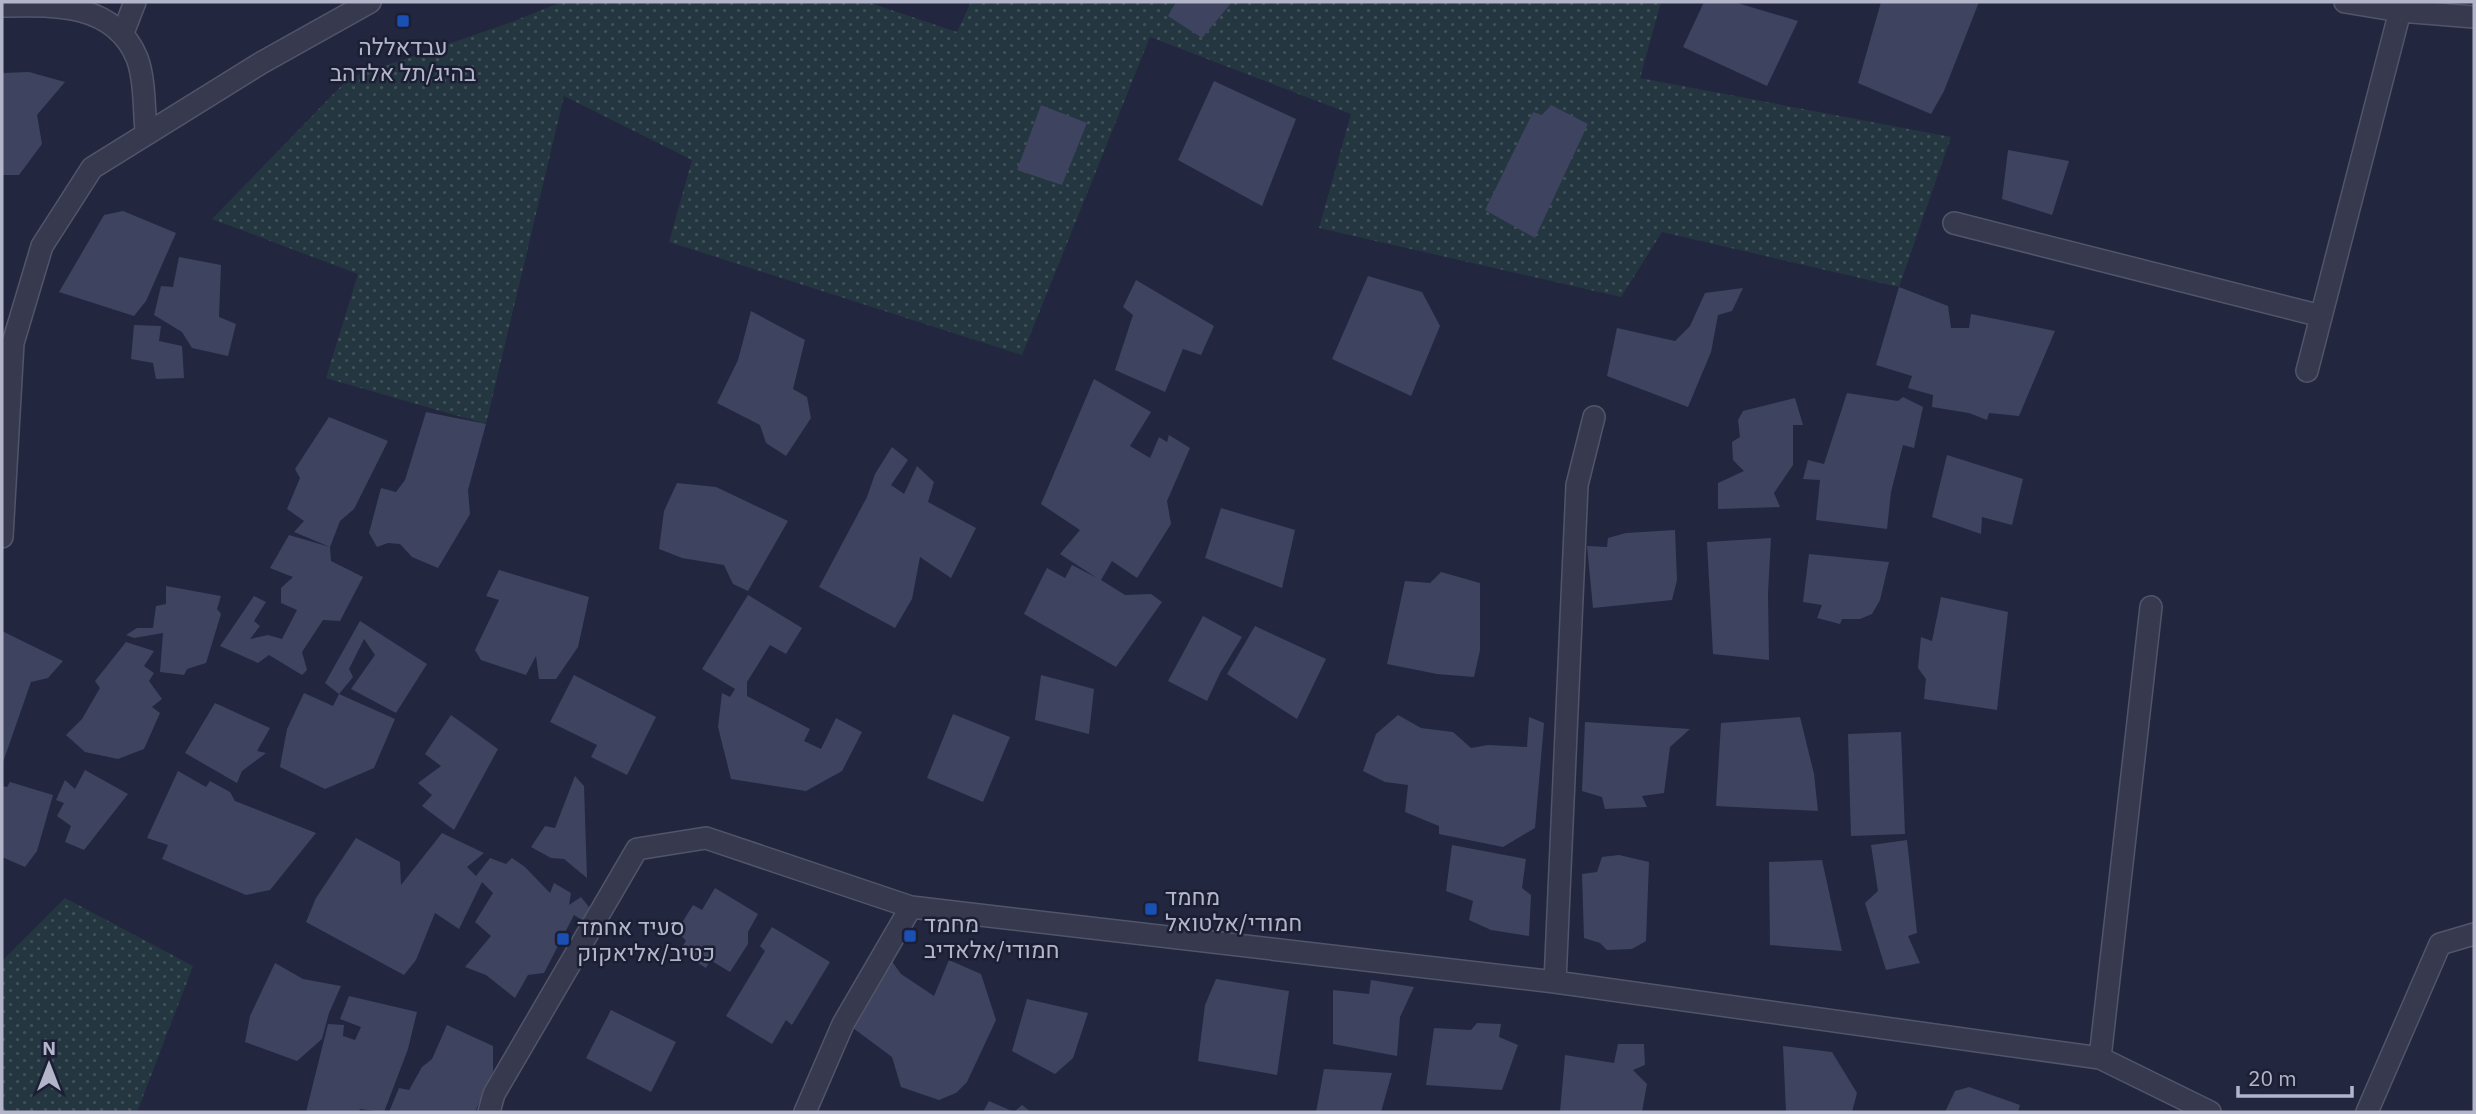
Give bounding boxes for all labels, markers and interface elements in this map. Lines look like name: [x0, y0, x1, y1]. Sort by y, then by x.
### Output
marker: עבדאללה בהיג/תל אלדהב: [395, 13, 411, 29]
place label: עבדאללה בהיג/תל אלדהב: [330, 31, 476, 87]
place label: מחמד חמודי/אלטואל: [1165, 881, 1302, 937]
marker: מחמד חמודי/אלטואל: [1143, 901, 1159, 917]
place label: מחמד חמודי/אלאדיב: [924, 908, 1059, 964]
place label: סעיד אחמד כטיב/אליאקוק: [577, 911, 715, 967]
marker: מחמד חמודי/אלאדיב: [902, 928, 918, 944]
marker: סעיד אחמד כטיב/אליאקוק: [555, 931, 571, 947]
north arrow: [14, 1030, 84, 1100]
text: N: [42, 1036, 56, 1060]
scale bar: [2238, 1054, 2352, 1098]
text: 20 m: [2248, 1064, 2297, 1092]

